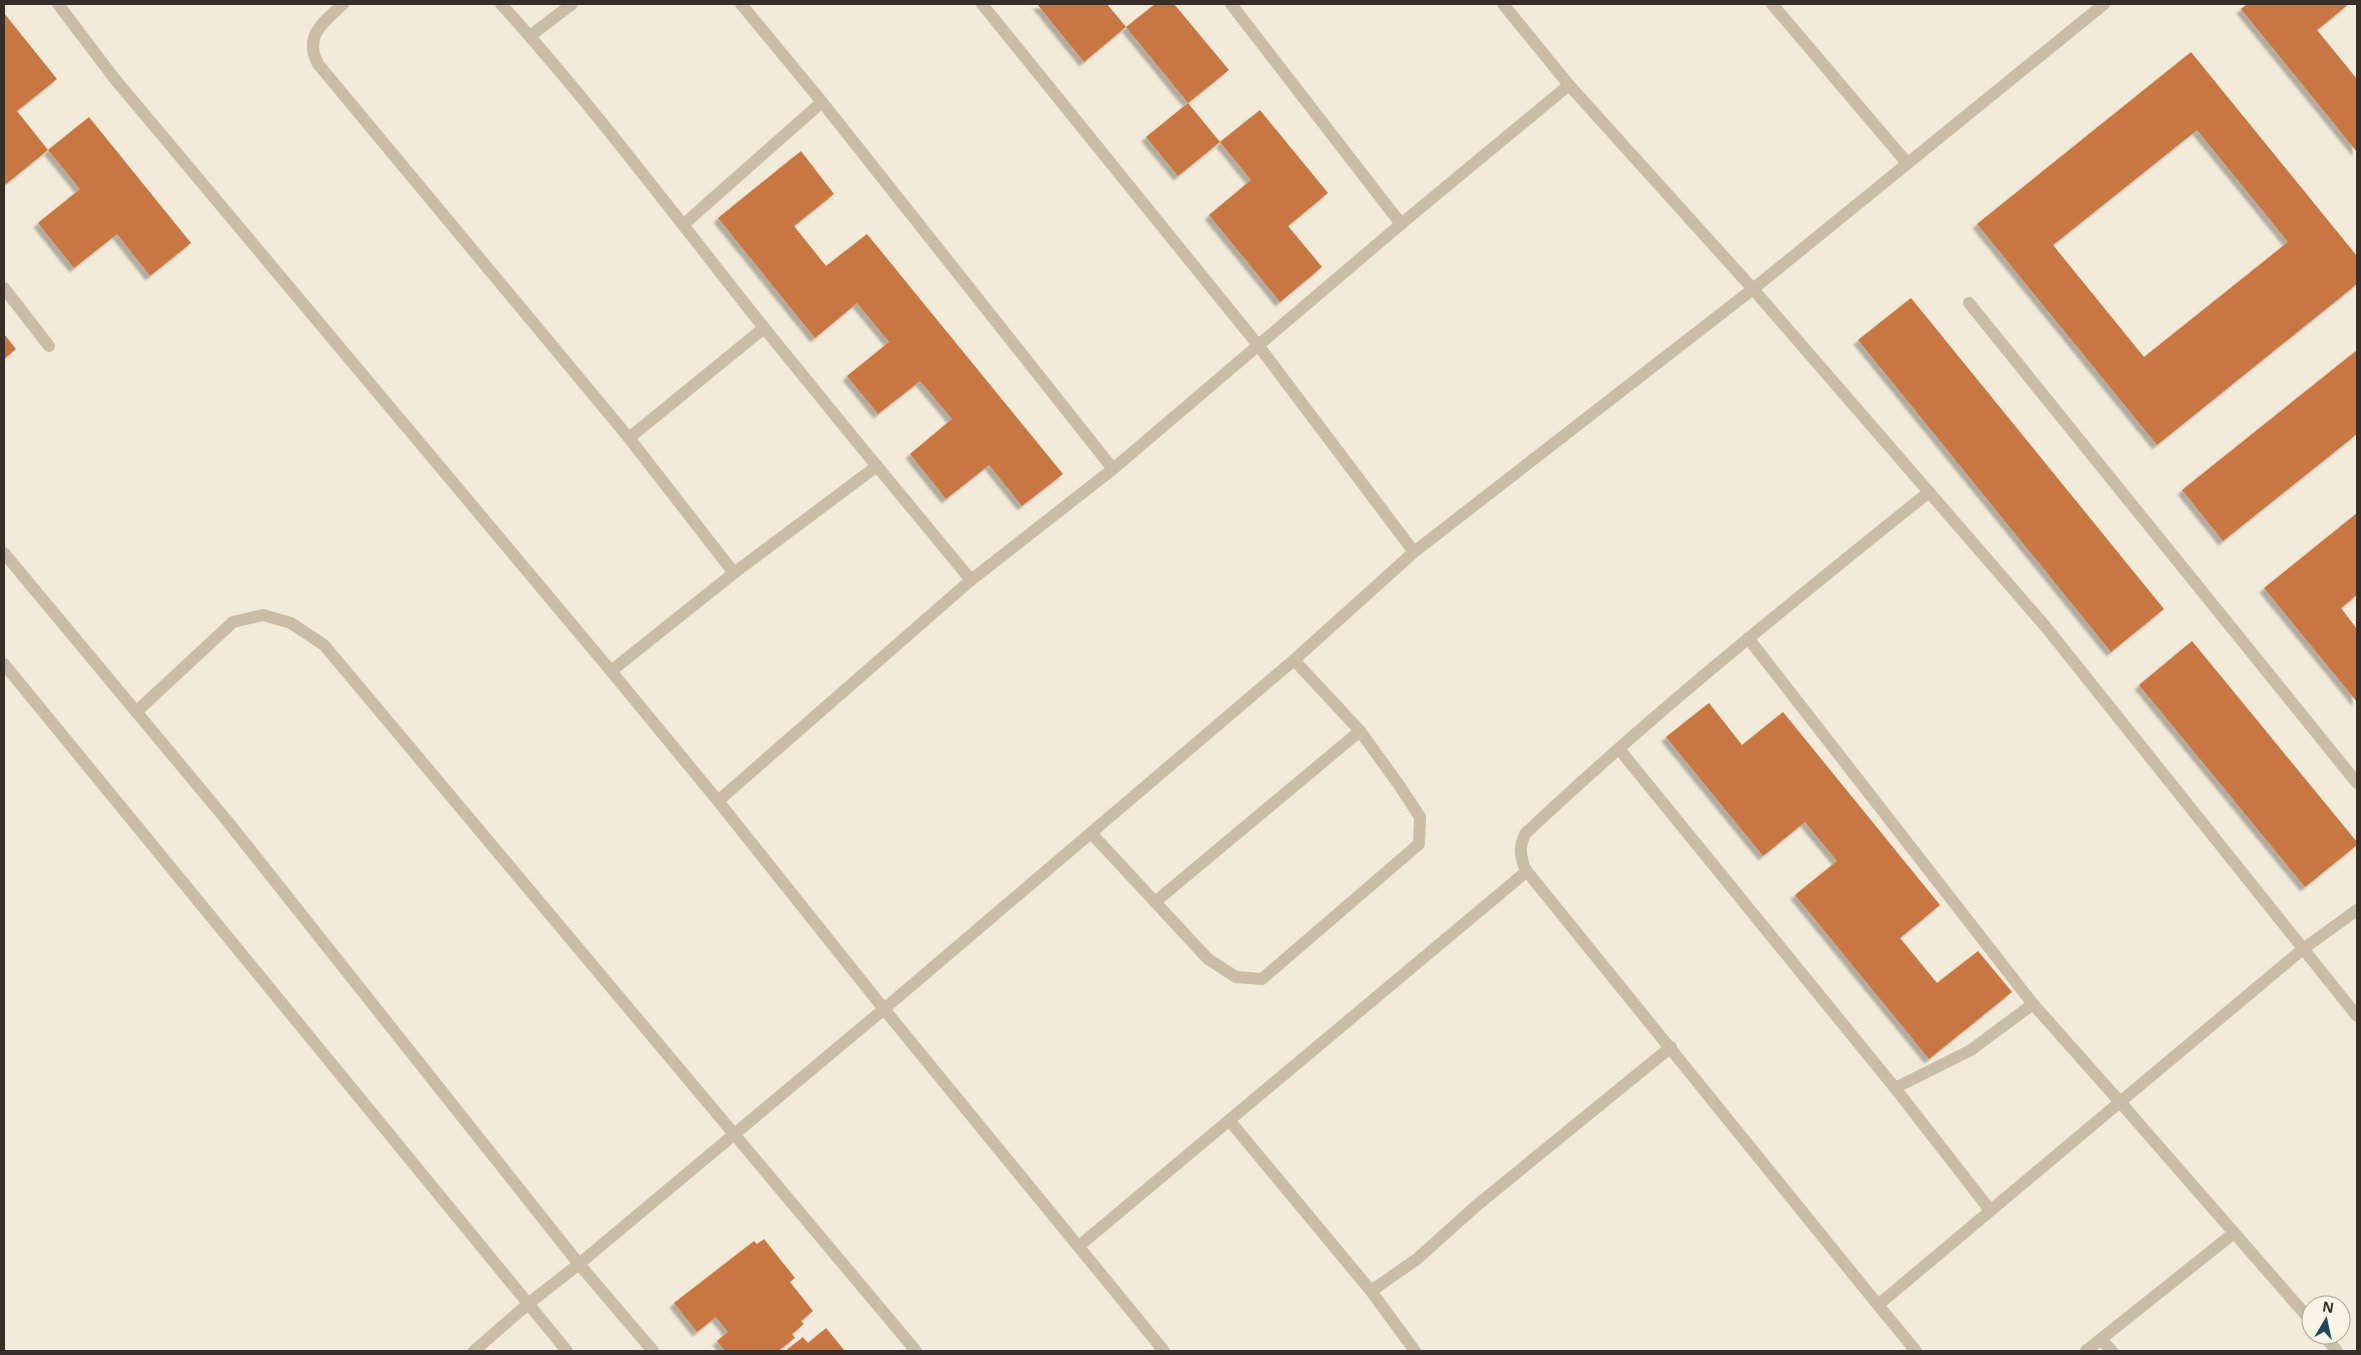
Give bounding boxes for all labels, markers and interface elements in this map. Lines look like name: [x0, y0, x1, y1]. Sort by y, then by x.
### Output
north arrow: [2301, 1295, 2351, 1345]
text: N: [2321, 1296, 2335, 1317]

